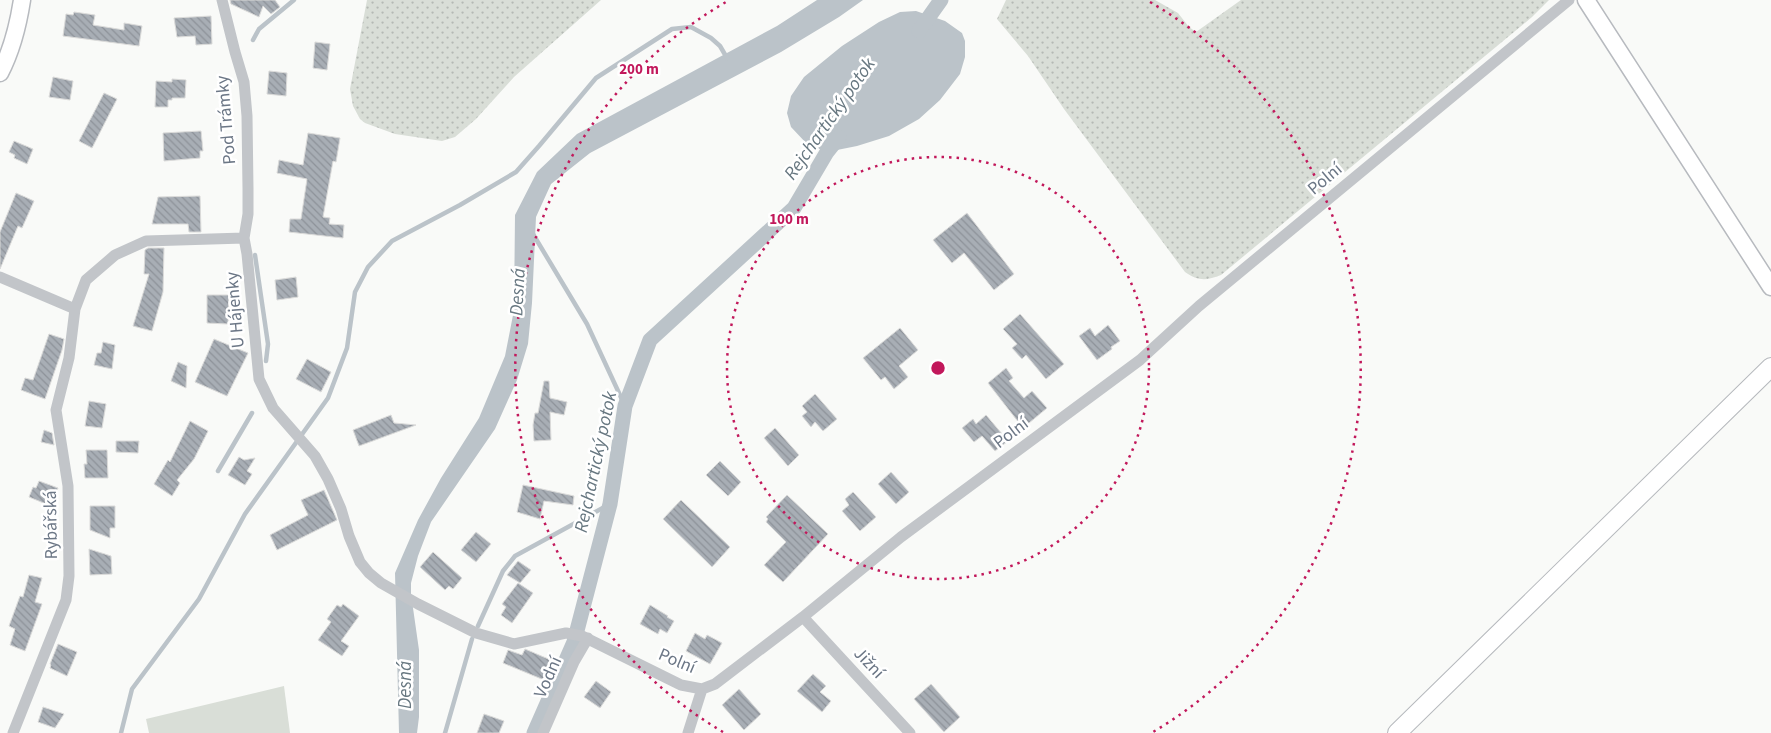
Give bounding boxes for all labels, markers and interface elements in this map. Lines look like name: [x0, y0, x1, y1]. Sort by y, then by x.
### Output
water label: Rejchartický potok: [778, 52, 883, 186]
text: 200 m: [619, 59, 659, 80]
street label: Pod Trámky: [210, 74, 242, 165]
street label: Polní: [1302, 157, 1348, 201]
text: 100 m: [769, 209, 809, 230]
water label: Desná: [503, 267, 533, 317]
street label: U Hájenky: [219, 270, 251, 349]
centre of rings: [929, 359, 947, 377]
water label: Rejchartický potok: [568, 388, 624, 535]
street label: Polní: [988, 411, 1034, 455]
street label: Rybářská: [38, 490, 64, 560]
street label: Polní: [654, 642, 700, 680]
street label: Jižní: [848, 642, 890, 685]
street label: Vodní: [528, 652, 568, 702]
water label: Desná: [392, 661, 419, 709]

